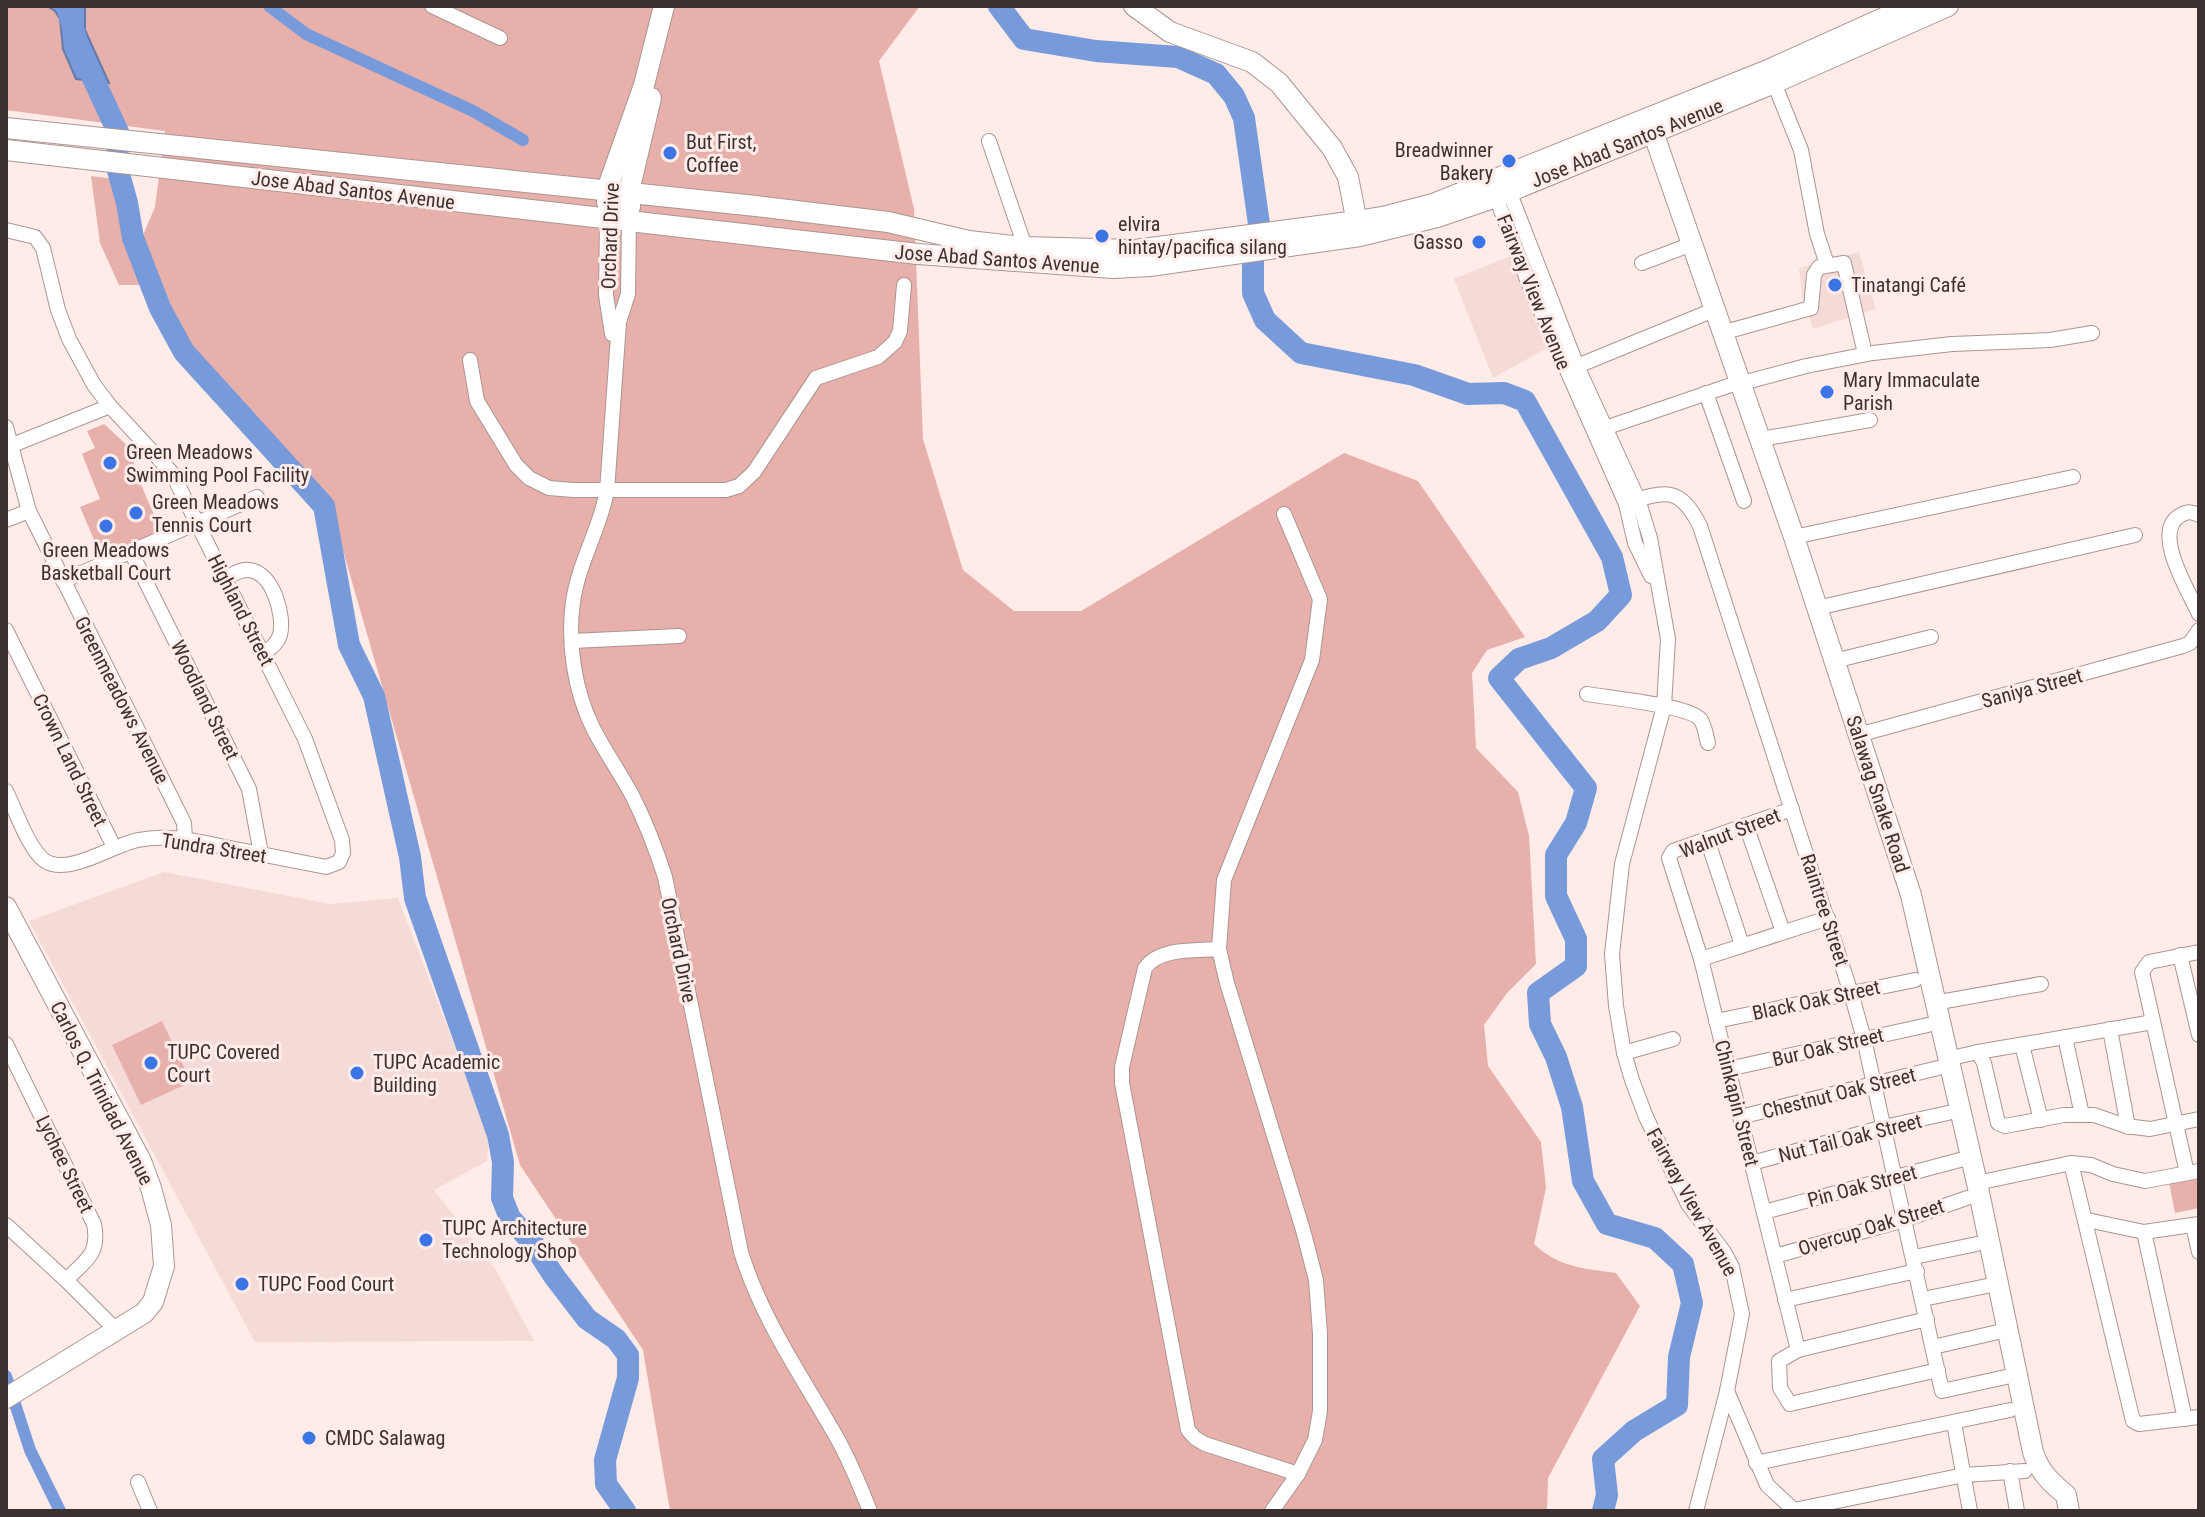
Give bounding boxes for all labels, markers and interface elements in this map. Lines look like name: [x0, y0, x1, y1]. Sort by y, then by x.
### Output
street label: Jose Abad Santos Avenue: [1527, 93, 1727, 193]
place label: But First, Coffee: [686, 130, 756, 177]
place label: Breadwinner Bakery: [1395, 138, 1493, 185]
marker: But First, Coffee: [661, 144, 679, 162]
marker: Breadwinner Bakery: [1500, 152, 1518, 170]
street label: Jose Abad Santos Avenue: [250, 166, 456, 214]
street label: Orchard Drive: [596, 182, 624, 290]
street label: Fairway View Avenue: [1492, 211, 1576, 373]
place label: elvira hintay/pacifica silang: [1118, 212, 1287, 259]
marker: elvira hintay/pacifica silang: [1093, 227, 1111, 245]
place label: Gasso: [1413, 230, 1463, 254]
marker: Gasso: [1470, 233, 1488, 251]
street label: Jose Abad Santos Avenue: [894, 240, 1100, 278]
place label: Tinatangi Café: [1851, 273, 1966, 297]
marker: Tinatangi Café: [1826, 276, 1844, 294]
place label: Mary Immaculate Parish: [1843, 368, 1980, 415]
marker: Mary Immaculate Parish: [1818, 383, 1836, 401]
place label: Green Meadows Swimming Pool Facility: [126, 440, 309, 487]
marker: Green Meadows Swimming Pool Facility: [101, 454, 119, 472]
place label: Green Meadows Tennis Court: [152, 490, 279, 537]
marker: Green Meadows Tennis Court: [127, 504, 145, 522]
marker: Green Meadows Basketball Court: [97, 517, 115, 535]
place label: Green Meadows Basketball Court: [41, 538, 171, 585]
street label: Highland Street: [203, 550, 279, 670]
street label: Greenmeadows Avenue: [69, 612, 175, 788]
street label: Woodland Street: [166, 636, 244, 764]
street label: Saniya Street: [1979, 663, 2085, 713]
street label: Crown Land Street: [27, 690, 113, 830]
street label: Salawag Snake Road: [1841, 712, 1915, 876]
street label: Walnut Street: [1676, 803, 1784, 863]
street label: Tundra Street: [160, 828, 268, 868]
street label: Raintree Street: [1796, 851, 1854, 969]
street label: Orchard Drive: [656, 895, 702, 1005]
street label: Black Oak Street: [1750, 975, 1882, 1025]
street label: Carlos Q. Trinidad Avenue: [45, 997, 159, 1189]
street label: Bur Oak Street: [1770, 1023, 1886, 1071]
street label: Chinkapin Street: [1710, 1037, 1764, 1169]
place label: TUPC Covered Court: [167, 1040, 280, 1087]
place label: TUPC Academic Building: [373, 1050, 500, 1097]
marker: TUPC Covered Court: [142, 1054, 160, 1072]
street label: Chestnut Oak Street: [1760, 1062, 1918, 1124]
marker: TUPC Academic Building: [348, 1064, 366, 1082]
street label: Nut Tail Oak Street: [1776, 1109, 1924, 1167]
street label: Lychee Street: [31, 1111, 99, 1217]
street label: Fairway View Avenue: [1641, 1124, 1743, 1280]
street label: Pin Oak Street: [1805, 1160, 1919, 1212]
street label: Overcup Oak Street: [1795, 1193, 1947, 1261]
place label: TUPC Architecture Technology Shop: [442, 1216, 587, 1263]
marker: TUPC Architecture Technology Shop: [417, 1231, 435, 1249]
place label: TUPC Food Court: [258, 1272, 394, 1296]
marker: TUPC Food Court: [233, 1275, 251, 1293]
place label: CMDC Salawag: [325, 1426, 445, 1450]
marker: CMDC Salawag: [300, 1429, 318, 1447]

